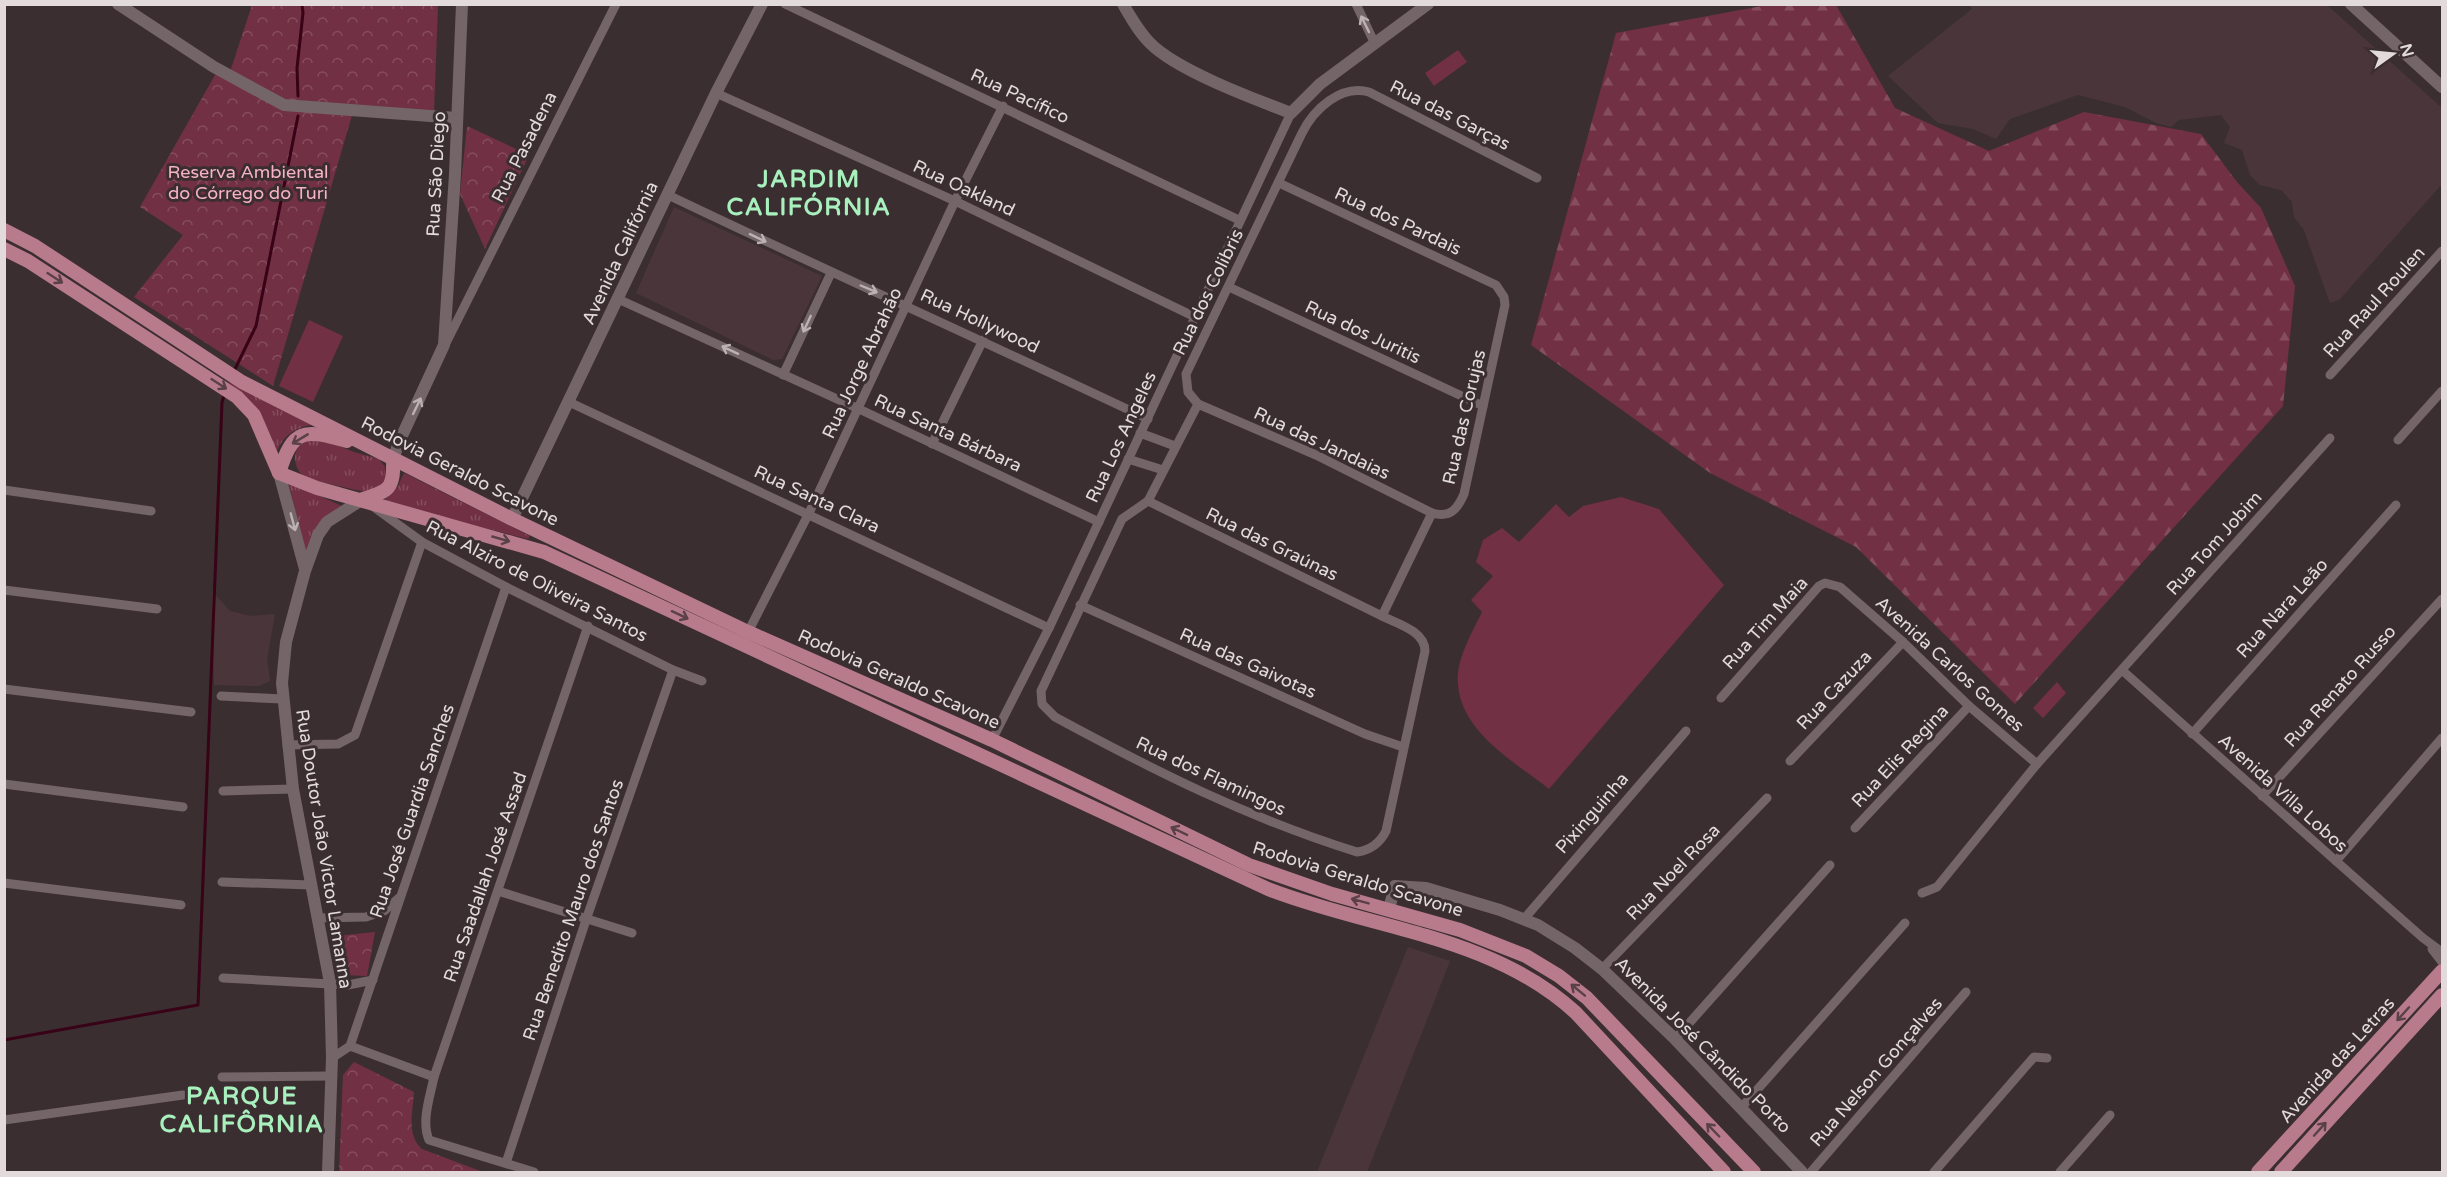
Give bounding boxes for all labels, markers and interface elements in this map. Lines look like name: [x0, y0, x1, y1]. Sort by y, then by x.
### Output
one-way arrow: [1359, 16, 1371, 34]
north arrow: [2363, 24, 2423, 84]
text: N: [2395, 42, 2418, 59]
street label: Rua Pacífico: [967, 64, 1073, 128]
street label: Rua das Garças: [1386, 75, 1514, 155]
street label: Rua Pasadena: [487, 88, 561, 206]
street label: Rua São Diego: [422, 111, 450, 237]
street label: Rua Oakland: [910, 155, 1018, 221]
park label: Reserva Ambiental do Córrego do Turi: [167, 161, 329, 204]
district label: JARDIM CALIFÓRNIA: [727, 165, 891, 222]
street label: Avenida Califórnia: [577, 178, 663, 328]
street label: Rua dos Pardais: [1331, 182, 1465, 260]
street label: Rua dos Colibris: [1168, 225, 1248, 359]
one-way arrow: [749, 233, 767, 245]
street label: Rua Raul Roulen: [2318, 242, 2430, 362]
one-way arrow: [46, 272, 63, 284]
street label: Rua Jorge Abrahão: [817, 284, 907, 442]
one-way arrow: [860, 284, 878, 295]
street label: Rua Hollywood: [917, 284, 1043, 358]
street label: Rua dos Juritis: [1302, 296, 1424, 368]
one-way arrow: [800, 314, 812, 332]
one-way arrow: [721, 344, 739, 355]
street label: Rua das Corujas: [1438, 347, 1490, 487]
street label: Rua Los Angeles: [1081, 368, 1161, 506]
one-way arrow: [210, 378, 227, 391]
street label: Rua Santa Bárbara: [871, 389, 1025, 477]
one-way arrow: [411, 397, 423, 415]
street label: Rua das Jandaias: [1250, 402, 1394, 484]
street label: Rodovia Geraldo Scavone: [357, 411, 563, 531]
one-way arrow: [291, 432, 308, 445]
street label: Rua Santa Clara: [751, 460, 883, 538]
street label: Rua Tom Jobim: [2162, 487, 2266, 599]
street label: Rua das Graúnas: [1202, 502, 1342, 586]
one-way arrow: [288, 512, 299, 531]
street label: Rua Alziro de Oliveira Santos: [423, 515, 651, 647]
one-way arrow: [491, 534, 510, 545]
street label: Rua Nara Leão: [2232, 554, 2333, 662]
street label: Rua Tim Maia: [1718, 572, 1812, 674]
street label: Avenida Carlos Gomes: [1871, 592, 2029, 736]
one-way arrow: [671, 609, 689, 621]
street label: Rua Renato Russo: [2279, 620, 2401, 752]
street label: Rua das Gaivotas: [1176, 623, 1320, 703]
street label: Rodovia Geraldo Scavone: [794, 624, 1004, 734]
street label: Rua Cazuza: [1792, 646, 1876, 734]
street label: Rua Elis Regina: [1847, 700, 1953, 812]
street label: Rua José Guardia Sanches: [365, 701, 459, 921]
street label: Rua Doutor João Victor Lamanna: [291, 708, 357, 990]
street label: Avenida Villa Lobos: [2214, 729, 2352, 857]
street label: Rua dos Flamingos: [1133, 732, 1289, 820]
street label: Pixinguinha: [1551, 768, 1633, 858]
street label: Rua Saadallah José Assad: [439, 769, 531, 985]
street label: Rua Benedito Mauro dos Santos: [518, 776, 628, 1044]
street label: Rua Noel Rosa: [1621, 819, 1725, 925]
one-way arrow: [1170, 825, 1188, 837]
street label: Rodovia Geraldo Scavone: [1250, 836, 1466, 922]
one-way arrow: [1351, 895, 1370, 907]
street label: Avenida José Cândido Porto: [1610, 952, 1796, 1138]
one-way arrow: [1570, 984, 1586, 997]
street label: Avenida das Letras: [2275, 992, 2399, 1128]
street label: Rua Nelson Gonçalves: [1805, 993, 1947, 1151]
one-way arrow: [2396, 1006, 2410, 1021]
district label: PARQUE CALIFÔRNIA: [160, 1082, 324, 1139]
one-way arrow: [2313, 1122, 2327, 1137]
one-way arrow: [1706, 1123, 1721, 1138]

